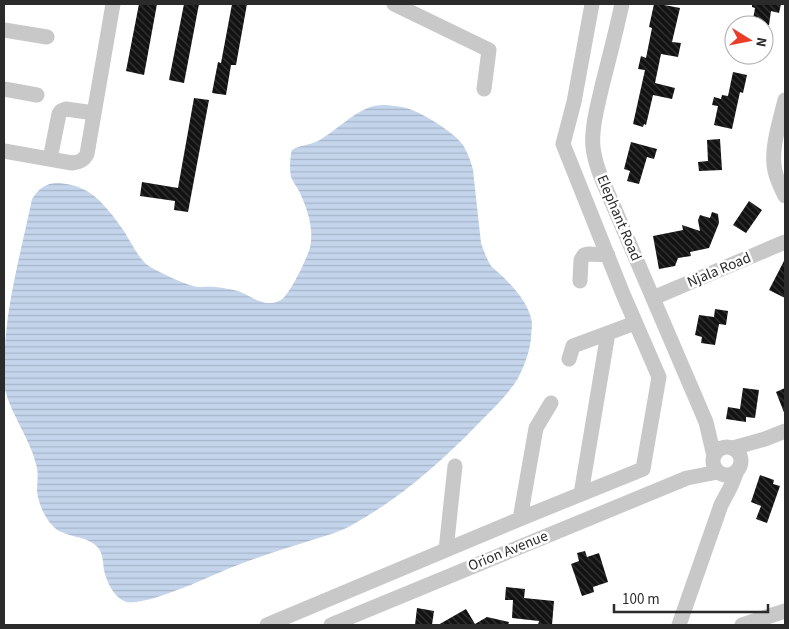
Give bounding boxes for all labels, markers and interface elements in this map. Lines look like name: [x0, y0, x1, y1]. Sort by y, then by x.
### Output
north arrow: [724, 15, 774, 65]
text: N: [750, 36, 771, 48]
street label: Elephant Road: [591, 172, 647, 264]
street label: Njala Road: [684, 247, 754, 293]
street label: Orion Avenue: [465, 525, 551, 577]
scale bar: [614, 582, 768, 614]
text: 100 m: [622, 589, 660, 610]

